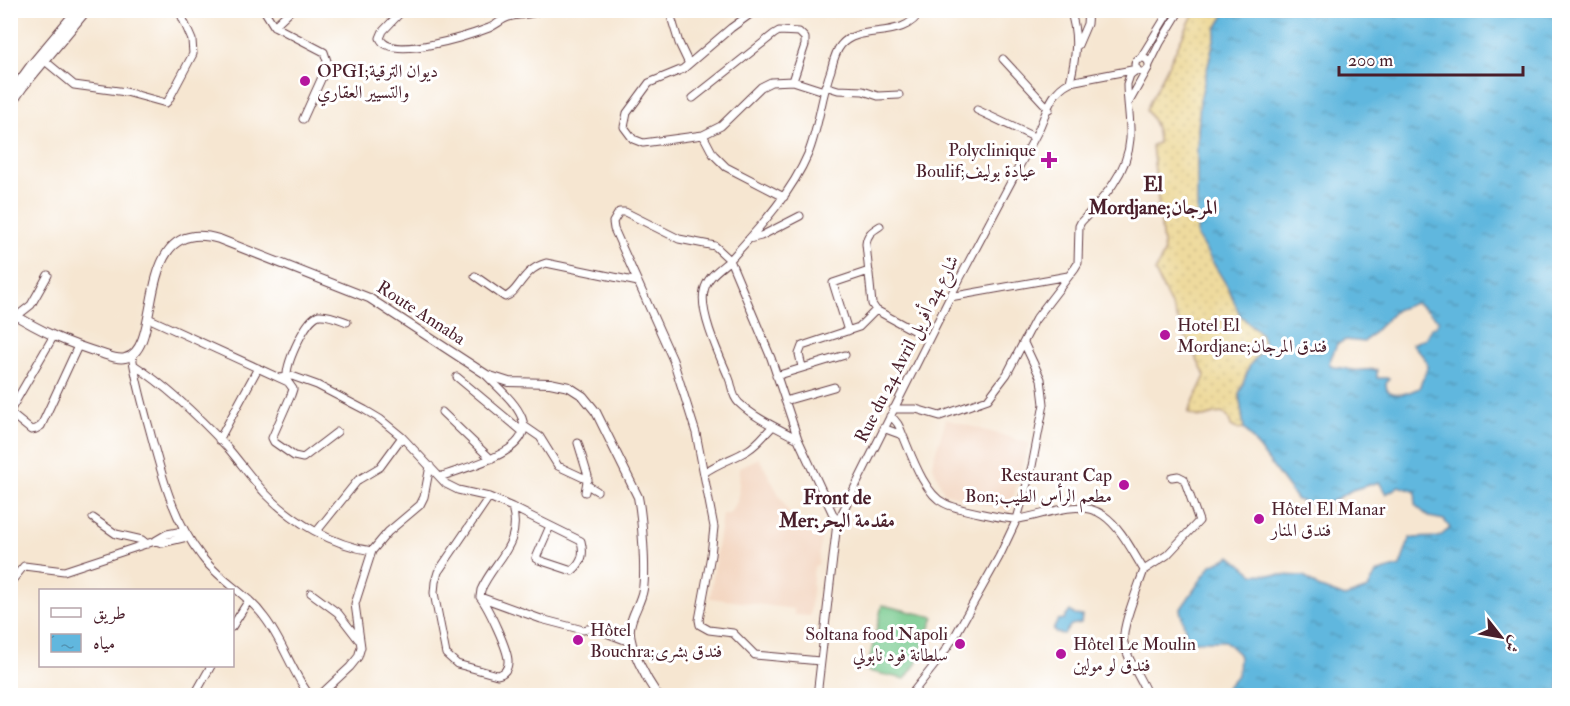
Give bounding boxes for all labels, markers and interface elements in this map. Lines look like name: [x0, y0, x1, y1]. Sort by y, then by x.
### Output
scale bar: [1339, 39, 1524, 77]
text: 200 m: [1348, 49, 1393, 72]
place label: OPGI;ديوان الترقية والتسيير العقاري: [317, 60, 438, 107]
marker: OPGI;ديوان الترقية والتسيير العقاري: [298, 74, 312, 88]
place label: Polyclinique Boulif;عيادة بوليف: [916, 139, 1036, 183]
marker: Polyclinique Boulif;عيادة بوليف: [1040, 151, 1058, 169]
district label: El Mordjane;المرجان: [1088, 172, 1217, 220]
street label: Rue du 24 Avril شارع 24 أفريل: [848, 251, 967, 448]
street label: Route Annaba: [372, 276, 470, 351]
place label: Hotel El Mordjane;فندق المرجان: [1177, 314, 1327, 358]
marker: Hotel El Mordjane;فندق المرجان: [1158, 328, 1172, 342]
place label: Restaurant Cap Bon;مطعم الرأس الطيب: [965, 464, 1112, 513]
marker: Restaurant Cap Bon;مطعم الرأس الطيب: [1117, 478, 1131, 492]
district label: Front de Mer;مقدمة البحر: [778, 485, 895, 533]
place label: Hôtel El Manar فندق المنار: [1269, 498, 1386, 542]
marker: Hôtel El Manar فندق المنار: [1252, 512, 1266, 526]
legend: [39, 589, 234, 667]
text: طريق: [93, 602, 126, 625]
north arrow: [1471, 607, 1531, 667]
place label: Hôtel Bouchra;فندق بشرى: [590, 619, 722, 663]
place label: Soltana food Napoli سلطانة فود نابولي: [805, 623, 948, 670]
text: مياه: [93, 632, 115, 655]
text: ش: [1500, 632, 1526, 656]
marker: Hôtel Bouchra;فندق بشرى: [571, 633, 585, 647]
place label: Hôtel Le Moulin فندق لو مولين: [1073, 633, 1196, 677]
marker: Soltana food Napoli سلطانة فود نابولي: [953, 637, 967, 651]
marker: Hôtel Le Moulin فندق لو مولين: [1054, 647, 1068, 661]

